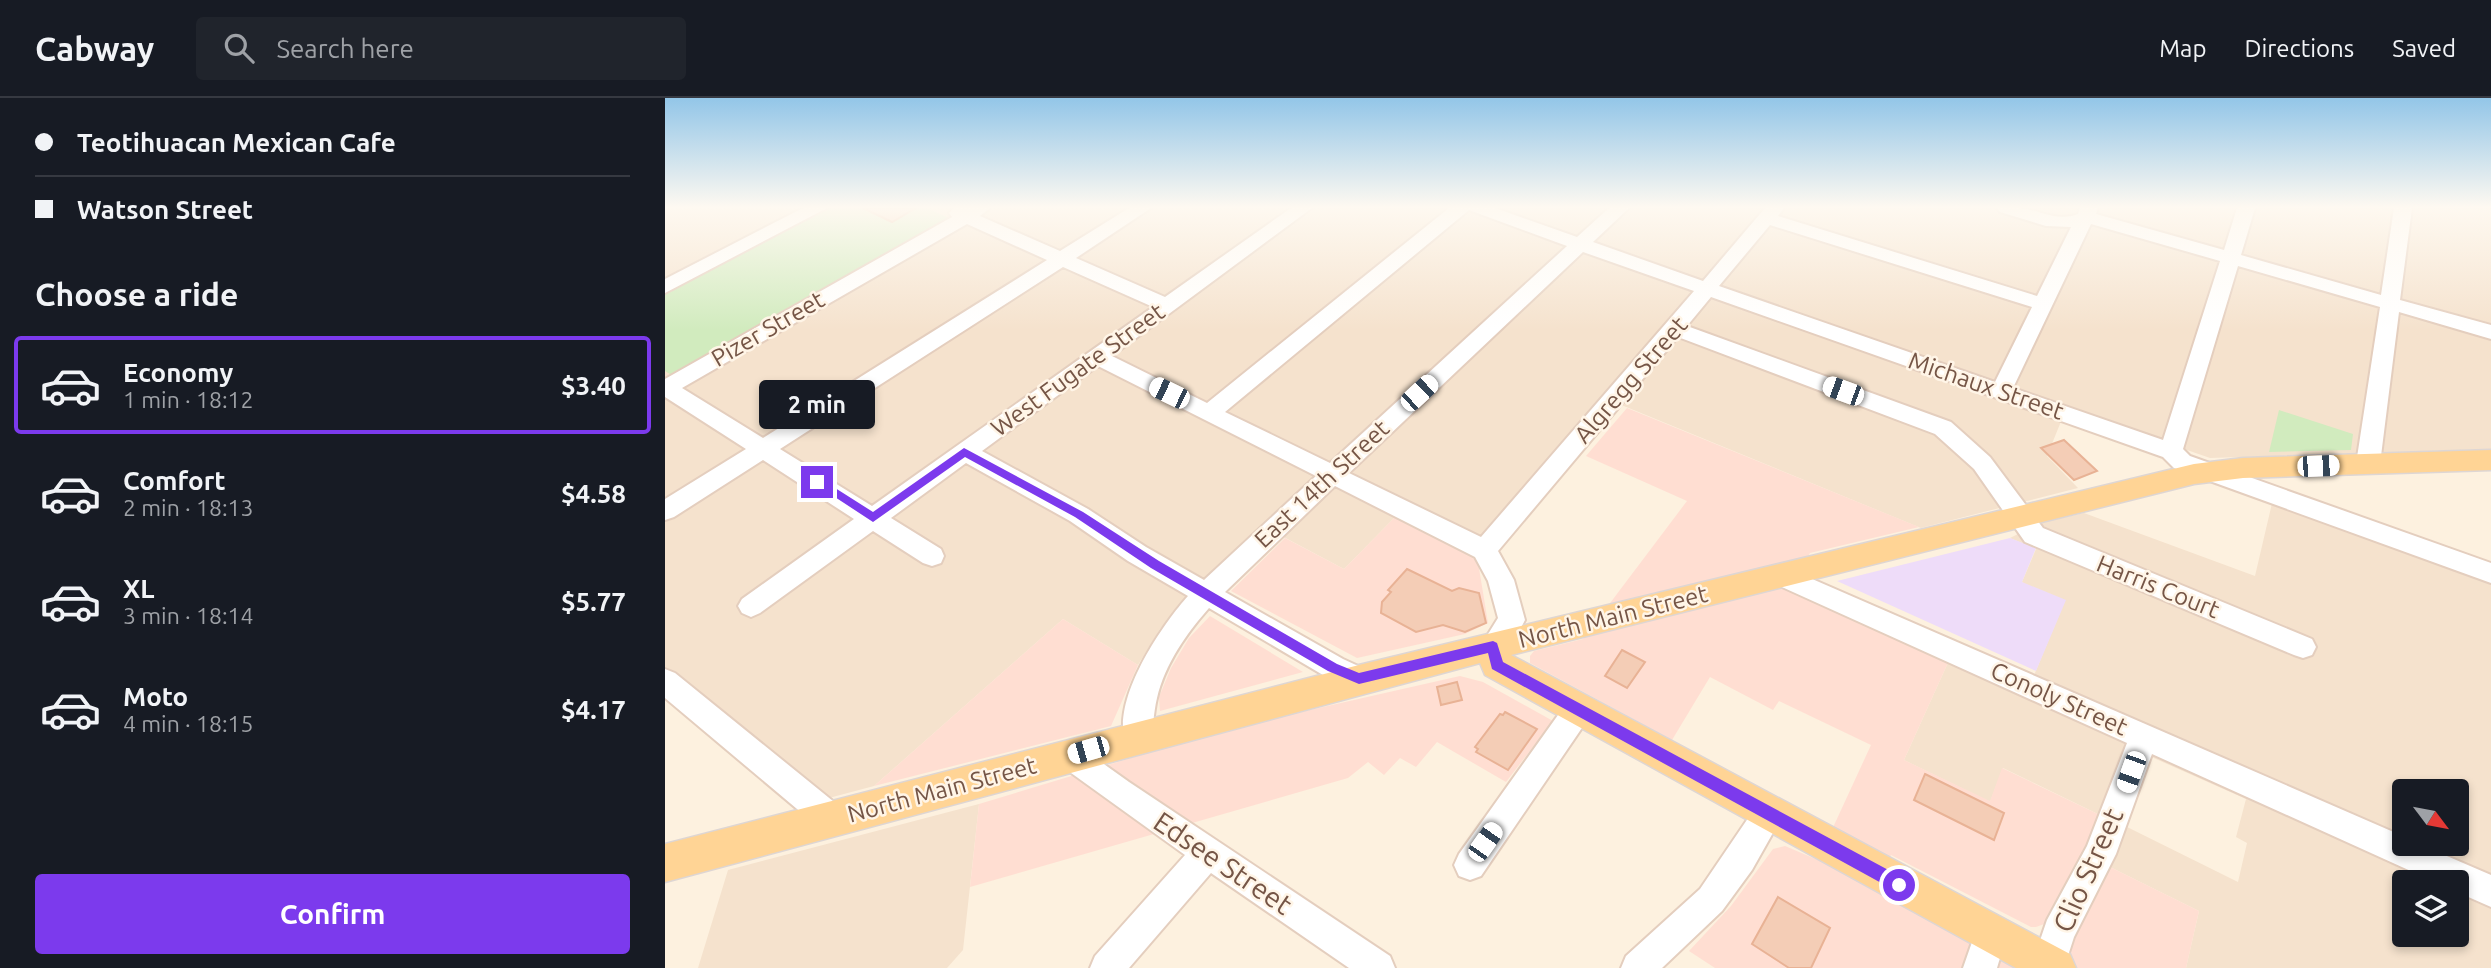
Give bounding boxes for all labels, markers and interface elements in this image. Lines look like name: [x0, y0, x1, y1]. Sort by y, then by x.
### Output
search box: [196, 17, 686, 80]
icon: search: [220, 29, 258, 67]
text: Cabway: [35, 30, 154, 67]
text: Search here: [276, 34, 414, 63]
text: Map: [2159, 35, 2206, 62]
text: Directions: [2244, 35, 2354, 62]
text: Saved: [2392, 35, 2456, 62]
text: Teotihuacan Mexican Cafe: [77, 128, 396, 157]
text: Watson Street: [77, 195, 253, 224]
text: Choose a ride: [35, 276, 238, 312]
street label: Pizer Street: [707, 285, 829, 372]
street label: West Fugate Street: [986, 297, 1170, 442]
street label: Algregg Street: [1569, 311, 1693, 448]
street label: Michaux Street: [1905, 346, 2068, 425]
icon: car: [39, 354, 102, 417]
text: Economy: [123, 358, 233, 387]
text: $3.40: [561, 371, 626, 400]
car: [1397, 371, 1442, 415]
car: [1146, 374, 1193, 412]
car: [1820, 374, 1867, 408]
callout: 2 min: [759, 380, 875, 430]
text: 1 min · 18:12: [123, 387, 254, 412]
text: 2 min: [788, 392, 846, 417]
street label: East 14th Street: [1249, 414, 1395, 553]
car: [2297, 455, 2340, 477]
icon: car: [39, 462, 102, 525]
text: Comfort: [123, 466, 226, 495]
route end: [801, 466, 833, 498]
text: $4.58: [561, 479, 626, 508]
text: 2 min · 18:13: [123, 495, 254, 520]
street label: Harris Court: [2093, 550, 2224, 624]
icon: car: [39, 570, 102, 633]
text: XL: [123, 574, 154, 603]
street label: North Main Street: [1515, 580, 1711, 653]
text: $5.77: [561, 587, 626, 616]
text: 3 min · 18:14: [123, 603, 254, 628]
street label: Conoly Street: [1987, 656, 2132, 741]
icon: car: [39, 678, 102, 741]
text: Moto: [123, 682, 188, 711]
text: $4.17: [561, 695, 626, 724]
text: 4 min · 18:15: [123, 711, 254, 736]
car: [1065, 734, 1112, 766]
car: [2114, 749, 2149, 795]
street label: North Main Street: [845, 751, 1040, 828]
north arrow: [2392, 779, 2469, 856]
map controls: [2392, 779, 2469, 947]
street label: Clio Street: [2046, 803, 2129, 937]
street label: Edsee Street: [1148, 805, 1298, 920]
car: [1465, 819, 1506, 865]
route start: [1883, 869, 1915, 901]
button: layers: [2392, 870, 2469, 947]
button: Confirm: [35, 874, 630, 954]

